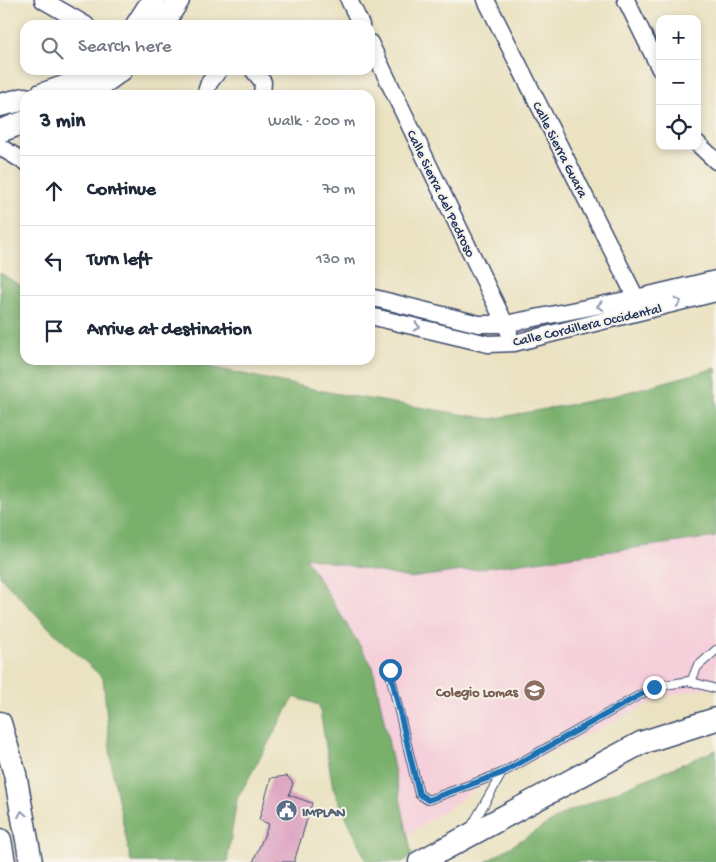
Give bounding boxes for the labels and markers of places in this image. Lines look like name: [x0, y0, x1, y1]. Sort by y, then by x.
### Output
school or university icon: Colegio Lomas: [522, 679, 546, 703]
place label: Colegio Lomas: [435, 685, 519, 702]
public building icon: IMPLAN: [274, 799, 298, 823]
place label: IMPLAN: [302, 805, 345, 822]

